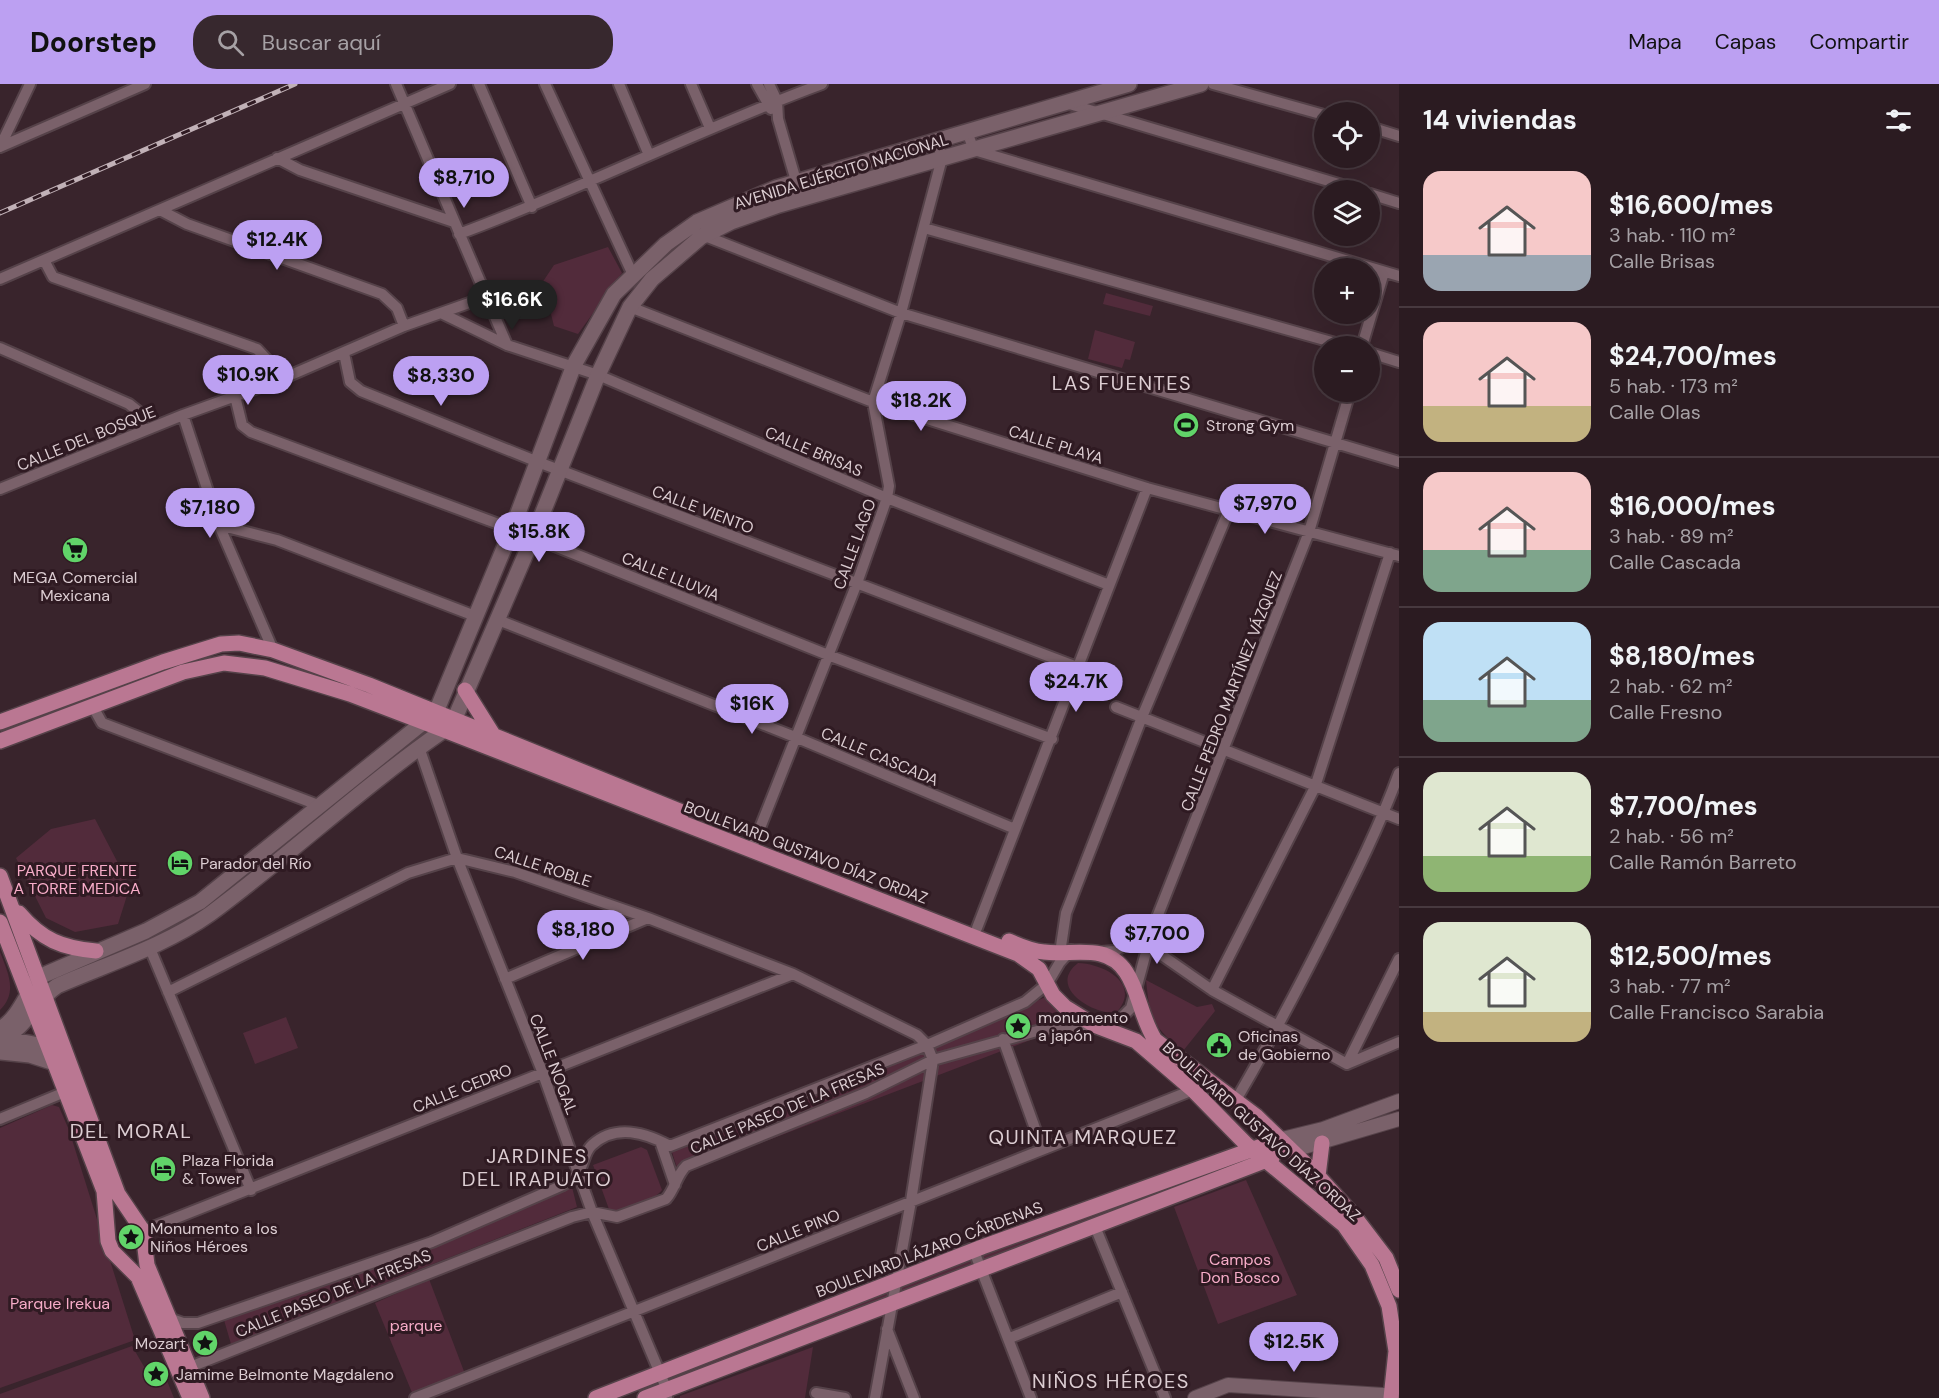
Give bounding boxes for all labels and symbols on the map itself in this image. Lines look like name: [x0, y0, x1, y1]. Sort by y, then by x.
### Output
street label: AVENIDA EJÉRCITO NACIONAL: [731, 129, 951, 214]
pin: $8,710: [415, 158, 513, 209]
pin: $12.4K: [228, 220, 326, 271]
pin: $16.6K: [463, 280, 561, 331]
pin: $10.9K: [199, 355, 297, 406]
pin: $8,330: [392, 356, 490, 407]
district label: LAS FUENTES: [1052, 370, 1192, 396]
pin: $18.2K: [872, 381, 970, 432]
street label: CALLE DEL BOSQUE: [14, 401, 159, 476]
sports icon: Strong Gym: [1171, 410, 1201, 440]
place label: Strong Gym: [1206, 415, 1294, 436]
street label: CALLE PLAYA: [1006, 420, 1106, 469]
street label: CALLE BRISAS: [762, 421, 866, 481]
street label: CALLE VIENTO: [649, 480, 757, 538]
pin: $7,970: [1216, 484, 1314, 535]
pin: $7,180: [161, 488, 259, 539]
street label: CALLE LAGO: [828, 496, 881, 592]
pin: $15.8K: [490, 512, 588, 563]
supermarket icon: MEGA Comercial Mexicana: [60, 535, 90, 565]
street label: CALLE LLUVIA: [619, 547, 723, 606]
place label: MEGA Comercial Mexicana: [13, 567, 137, 606]
street label: CALLE PEDRO MARTÍNEZ VÁZQUEZ: [1176, 568, 1287, 814]
pin: $24.7K: [1027, 662, 1125, 713]
pin: $16K: [716, 684, 788, 735]
street label: CALLE CASCADA: [818, 722, 942, 791]
street label: BOULEVARD GUSTAVO DÍAZ ORDAZ: [681, 796, 931, 909]
street label: CALLE ROBLE: [492, 841, 594, 892]
hotel icon: Parador del Río: [165, 848, 195, 878]
place label: Parador del Río: [200, 853, 311, 874]
park label: PARQUE FRENTE A TORRE MEDICA: [13, 860, 141, 899]
pin: $8,180: [534, 910, 632, 961]
pin: $7,700: [1108, 914, 1206, 965]
place label: monumento a japón: [1038, 1007, 1128, 1046]
street label: CALLE NOGAL: [525, 1011, 582, 1118]
place icon: monumento a japón: [1003, 1011, 1033, 1041]
place label: Oficinas de Gobierno: [1238, 1026, 1331, 1065]
public building icon: Oficinas de Gobierno: [1204, 1030, 1234, 1060]
street label: BOULEVARD GUSTAVO DÍAZ ORDAZ: [1158, 1037, 1365, 1226]
street label: CALLE PASEO DE LA FRESAS: [687, 1058, 888, 1159]
street label: CALLE CEDRO: [409, 1059, 515, 1118]
district label: DEL MORAL: [70, 1118, 192, 1144]
district label: QUINTA MARQUEZ: [989, 1124, 1178, 1150]
district label: JARDINES DEL IRAPUATO: [462, 1143, 612, 1192]
place label: Plaza Florida & Tower: [182, 1150, 274, 1189]
hotel icon: Plaza Florida & Tower: [148, 1154, 178, 1184]
street label: BOULEVARD LÁZARO CÁRDENAS: [813, 1196, 1046, 1303]
street label: CALLE PINO: [753, 1204, 843, 1257]
place label: Monumento a los Niños Héroes: [150, 1218, 278, 1257]
place icon: Monumento a los Niños Héroes: [116, 1222, 146, 1252]
street label: CALLE PASEO DE LA FRESAS: [232, 1245, 434, 1342]
park label: Campos Don Bosco: [1200, 1249, 1280, 1288]
park label: Parque Irekua: [10, 1293, 110, 1314]
park label: parque: [390, 1315, 442, 1336]
pin: $12.5K: [1245, 1322, 1343, 1373]
place icon: Mozart: [190, 1328, 220, 1358]
place label: Mozart: [135, 1333, 186, 1354]
place icon: Jamime Belmonte Magdaleno: [141, 1359, 171, 1389]
place label: Jamime Belmonte Magdaleno: [176, 1364, 394, 1385]
district label: NIÑOS HÉROES: [1032, 1368, 1190, 1394]

